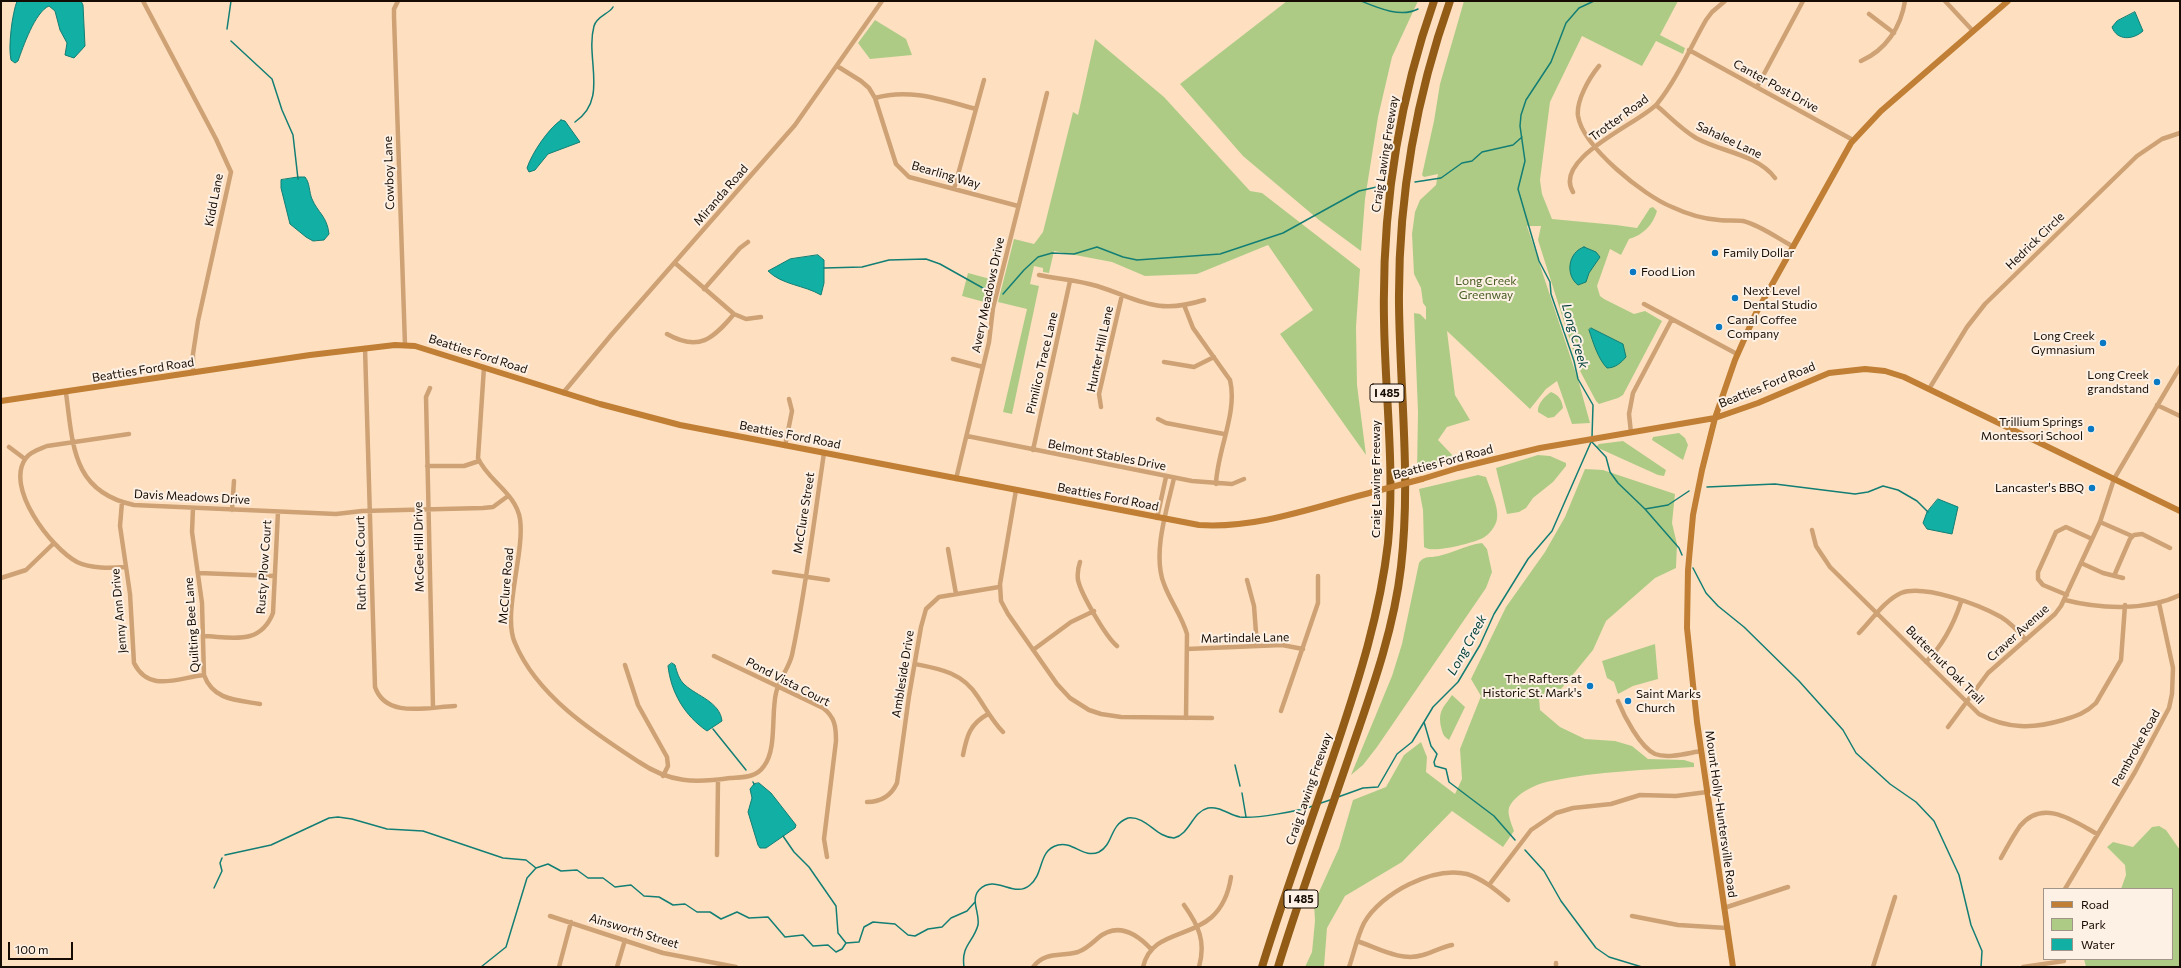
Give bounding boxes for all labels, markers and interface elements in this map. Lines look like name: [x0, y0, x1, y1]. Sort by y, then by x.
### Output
street label: Canter Post Drive: [1731, 57, 1821, 115]
street label: Trotter Road: [1587, 92, 1651, 144]
street label: Craig Lawing Freeway: [1369, 95, 1401, 213]
street label: Sahalee Lane: [1694, 119, 1764, 161]
street label: Cowboy Lane: [381, 136, 397, 210]
street label: Bearling Way: [910, 158, 982, 192]
street label: Miranda Road: [691, 162, 751, 228]
street label: Kidd Lane: [202, 172, 226, 228]
street label: Hedrick Circle: [2003, 209, 2067, 273]
street label: Avery Meadows Drive: [969, 236, 1007, 354]
place label: Family Dollar: [1723, 246, 1794, 260]
marker: Family Dollar: [1710, 248, 1720, 258]
place label: Food Lion: [1641, 265, 1695, 279]
marker: Food Lion: [1628, 267, 1638, 277]
park label: Long Creek Greenway: [1455, 274, 1517, 302]
place label: Next Level Dental Studio: [1743, 284, 1817, 312]
marker: Next Level Dental Studio: [1730, 293, 1740, 303]
water label: Long Creek: [1558, 302, 1592, 370]
street label: Hunter Hill Lane: [1084, 305, 1116, 393]
street label: Pimilico Trace Lane: [1023, 311, 1061, 415]
place label: Canal Coffee Company: [1727, 313, 1797, 341]
marker: Canal Coffee Company: [1714, 322, 1724, 332]
place label: Long Creek Gymnasium: [2031, 329, 2095, 357]
street label: Beatties Ford Road: [427, 331, 529, 377]
marker: Long Creek Gymnasium: [2098, 338, 2108, 348]
street label: Beatties Ford Road: [91, 355, 195, 385]
street label: Beatties Ford Road: [1717, 359, 1817, 411]
place label: Long Creek grandstand: [2087, 368, 2149, 396]
marker: Long Creek grandstand: [2152, 377, 2162, 387]
road number: I 485: [1370, 384, 1404, 402]
place label: Trillium Springs Montessori School: [1981, 415, 2083, 443]
street label: Beatties Ford Road: [738, 418, 842, 452]
street label: Craig Lawing Freeway: [1369, 420, 1383, 538]
marker: Trillium Springs Montessori School: [2086, 424, 2096, 434]
street label: Belmont Stables Drive: [1047, 436, 1167, 474]
street label: Beatties Ford Road: [1391, 442, 1495, 482]
street label: McClure Street: [790, 471, 818, 555]
street label: Beatties Ford Road: [1056, 480, 1160, 514]
place label: Lancaster's BBQ: [1995, 481, 2084, 495]
marker: Lancaster's BBQ: [2087, 483, 2097, 493]
street label: Davis Meadows Drive: [134, 487, 250, 507]
street label: McGee Hill Drive: [411, 502, 427, 592]
street label: Ruth Creek Court: [353, 515, 369, 611]
street label: Rusty Plow Court: [254, 519, 274, 615]
street label: McClure Road: [495, 547, 517, 625]
street label: Jenny Ann Drive: [108, 568, 130, 654]
street label: Quilting Bee Lane: [181, 577, 203, 673]
street label: Craver Avenue: [1984, 601, 2052, 665]
water label: Long Creek: [1444, 612, 1490, 678]
street label: Butternut Oak Trail: [1903, 623, 1987, 707]
street label: Ambleside Drive: [889, 629, 917, 719]
street label: Martindale Lane: [1201, 630, 1289, 646]
street label: Pond Vista Court: [743, 655, 833, 709]
place label: The Rafters at Historic St. Mark's: [1483, 672, 1582, 700]
marker: The Rafters at Historic St. Mark's: [1585, 681, 1595, 691]
place label: Saint Marks Church: [1636, 687, 1701, 715]
marker: Saint Marks Church: [1623, 696, 1633, 706]
street label: Pembroke Road: [2109, 707, 2163, 789]
street label: Mount Holly-Huntersville Road: [1702, 730, 1740, 898]
street label: Craig Lawing Freeway: [1283, 731, 1335, 847]
legend: [2043, 888, 2173, 960]
road number: I 485: [1284, 890, 1318, 908]
text: Road: [2081, 897, 2109, 911]
street label: Ainsworth Street: [587, 911, 681, 951]
text: Park: [2081, 917, 2106, 931]
scale bar: [10, 934, 75, 960]
text: Water: [2081, 937, 2115, 951]
text: 100 m: [15, 942, 49, 956]

